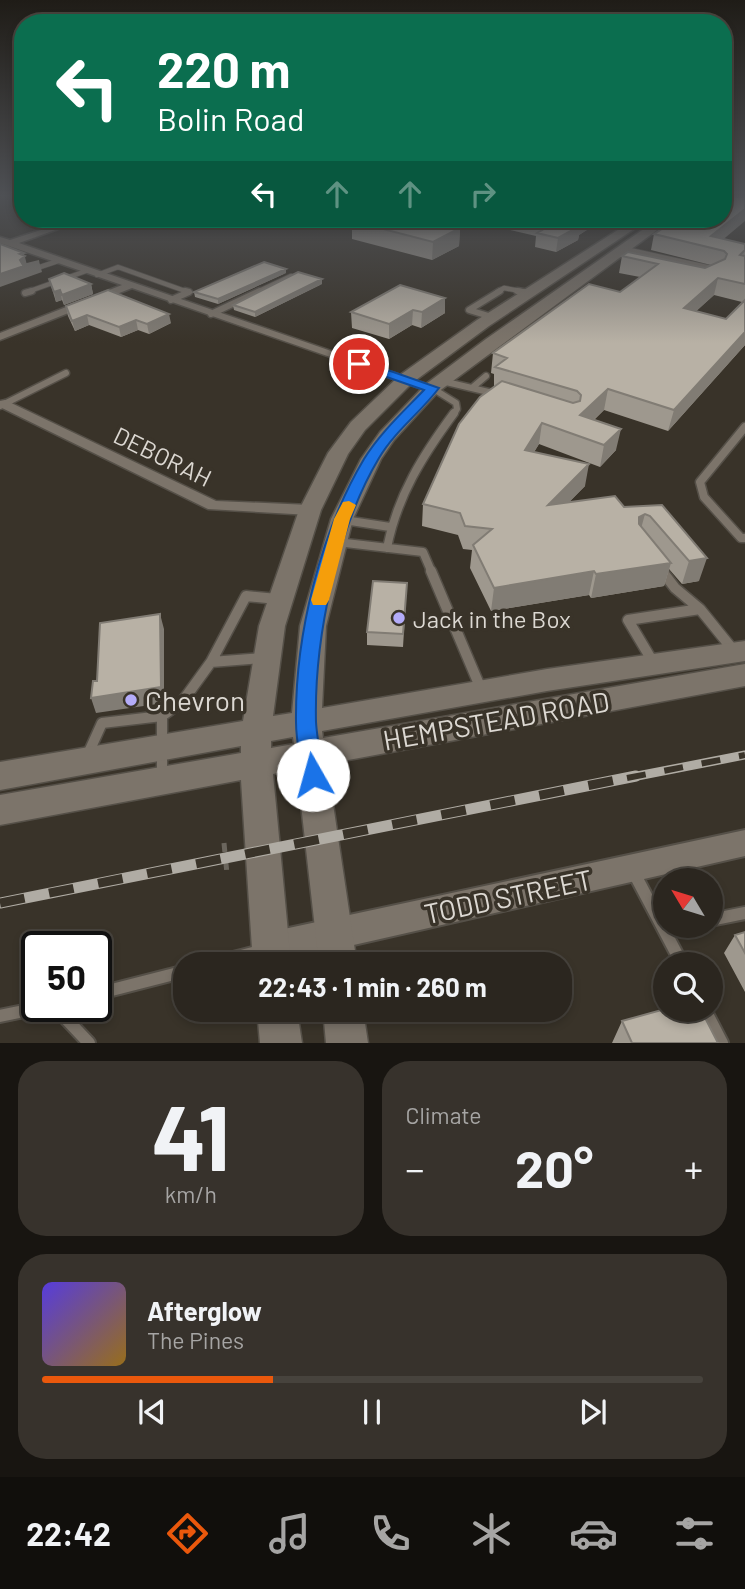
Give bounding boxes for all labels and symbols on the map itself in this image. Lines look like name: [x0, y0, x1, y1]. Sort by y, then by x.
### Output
pin: [329, 334, 389, 394]
street label: DEBORAH: [109, 420, 217, 492]
place label: Jack in the Box: [413, 604, 571, 633]
marker: Jack in the Box: [391, 610, 407, 626]
place label: Chevron: [145, 683, 245, 717]
street label: HEMPSTEAD ROAD: [380, 683, 612, 757]
marker: Chevron: [123, 692, 139, 708]
position arrow: [276, 738, 350, 812]
street label: TODD STREET: [421, 862, 595, 930]
north arrow: [653, 868, 723, 938]
speed limit sign: 50: [21, 931, 112, 1022]

